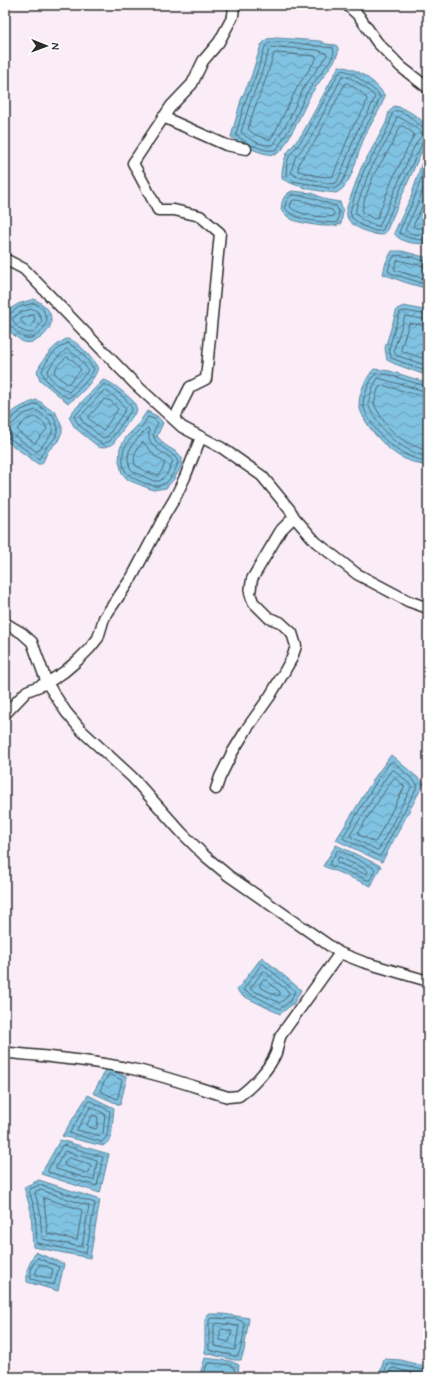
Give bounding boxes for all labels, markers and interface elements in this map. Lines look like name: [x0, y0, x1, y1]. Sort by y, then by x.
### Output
north arrow: [26, 26, 66, 66]
text: N: [48, 42, 62, 50]

